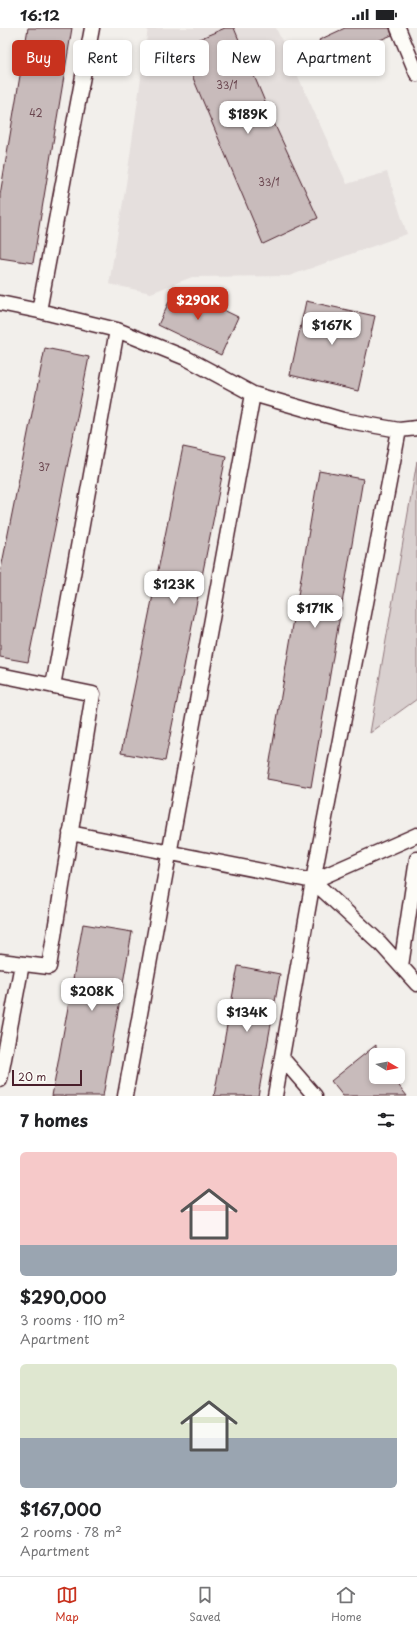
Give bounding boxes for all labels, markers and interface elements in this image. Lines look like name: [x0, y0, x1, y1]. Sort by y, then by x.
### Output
text: 16:12: [20, 3, 60, 26]
chip: Buy: [12, 40, 65, 76]
chip: Rent: [73, 40, 132, 76]
chip: Filters: [140, 40, 209, 76]
chip: New: [217, 40, 275, 76]
chip: Apartment: [283, 40, 385, 76]
house number: 33/1: [216, 77, 238, 92]
pin: $189K: [220, 101, 276, 135]
text: $189K: [228, 104, 268, 123]
house number: 42: [29, 105, 43, 120]
house number: 33/1: [258, 174, 280, 189]
pin: $290K: [170, 287, 226, 321]
text: $290K: [176, 290, 220, 309]
pin: $167K: [304, 312, 360, 346]
text: $167K: [312, 315, 352, 334]
house number: 37: [38, 459, 51, 474]
pin: $123K: [146, 571, 202, 605]
text: $123K: [153, 574, 195, 593]
pin: $171K: [287, 595, 343, 629]
text: $171K: [297, 598, 333, 617]
pin: $208K: [64, 978, 120, 1012]
text: $208K: [70, 981, 114, 1000]
pin: $134K: [219, 999, 275, 1033]
text: $134K: [226, 1002, 268, 1021]
north arrow: [369, 1048, 405, 1084]
map controls: [369, 1048, 405, 1084]
scale bar: [12, 1068, 82, 1087]
text: 20 m: [18, 1068, 46, 1085]
text: 7 homes: [20, 1107, 88, 1133]
icon: filters: [375, 1109, 397, 1131]
icon: home: [173, 1178, 245, 1250]
text: $290,000: [20, 1284, 106, 1310]
text: 3 rooms · 110 m²: [20, 1310, 125, 1329]
text: Apartment: [20, 1329, 89, 1348]
icon: home: [173, 1390, 245, 1462]
text: $167,000: [20, 1496, 101, 1522]
text: 2 rooms · 78 m²: [20, 1522, 122, 1541]
text: Apartment: [20, 1541, 89, 1560]
tab: Map: [55, 1584, 79, 1625]
tab: Saved: [189, 1584, 221, 1625]
tab: Home: [331, 1584, 362, 1625]

